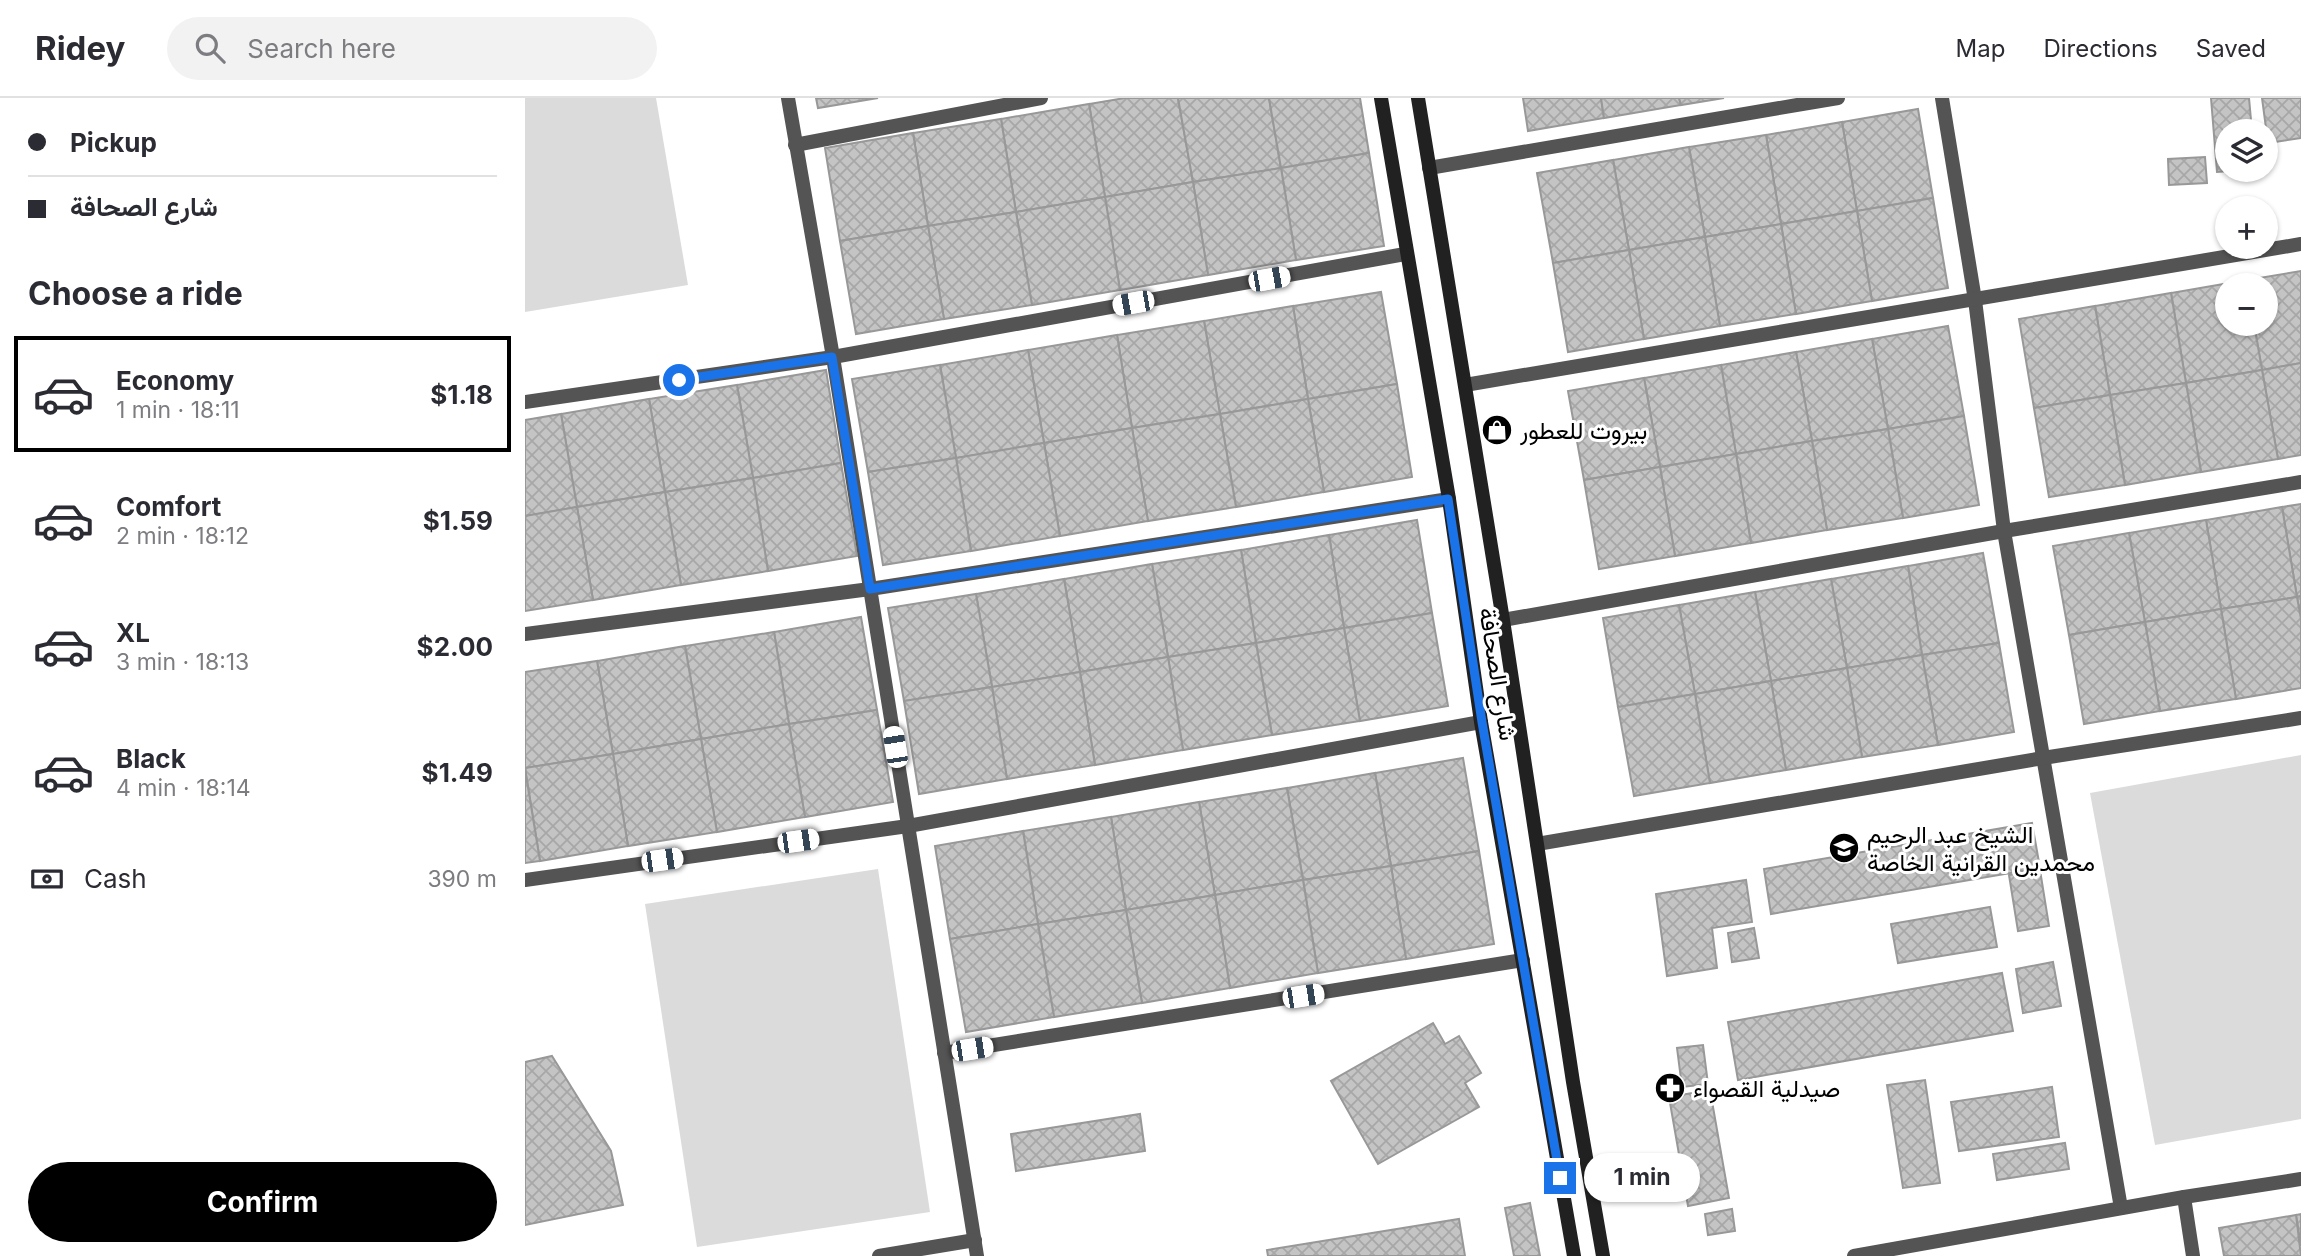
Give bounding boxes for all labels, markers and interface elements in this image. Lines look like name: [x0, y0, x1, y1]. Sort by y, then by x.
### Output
search box: [167, 17, 657, 80]
text: Ridey: [35, 28, 125, 68]
icon: search: [191, 29, 229, 67]
text: Search here: [247, 33, 396, 64]
text: Map: [1956, 34, 2005, 63]
text: Directions: [2043, 34, 2158, 63]
text: Saved: [2196, 34, 2266, 63]
map controls: [2215, 119, 2278, 336]
button: layers: [2215, 119, 2278, 182]
text: Pickup: [70, 127, 157, 158]
text: شارع الصحافة: [70, 191, 218, 222]
button: +: [2215, 196, 2278, 259]
car: [1247, 265, 1292, 293]
button: −: [2215, 273, 2278, 336]
text: Choose a ride: [28, 274, 243, 313]
car: [1111, 289, 1156, 317]
icon: car: [32, 363, 95, 426]
route start: [663, 364, 695, 396]
text: Economy: [116, 365, 234, 396]
text: $1.18: [430, 379, 493, 410]
text: 1 min · 18:11: [116, 396, 240, 424]
shop icon: بيروت للعطور: [1480, 413, 1514, 447]
place label: بيروت للعطور: [1519, 416, 1647, 446]
icon: car: [32, 489, 95, 552]
text: Comfort: [116, 491, 221, 522]
text: $1.59: [423, 505, 493, 536]
text: 2 min · 18:12: [116, 522, 249, 550]
street label: شارع الصحافة: [1471, 605, 1523, 743]
icon: car: [32, 615, 95, 678]
text: XL: [116, 617, 150, 648]
text: $2.00: [417, 631, 493, 662]
text: 3 min · 18:13: [116, 648, 249, 676]
car: [882, 725, 909, 769]
icon: car: [32, 741, 95, 804]
text: Black: [116, 743, 186, 774]
text: $1.49: [422, 757, 493, 788]
text: 4 min · 18:14: [116, 774, 251, 802]
place label: الشيخ عبد الرحيم محمدين القرانية الخاصة: [1867, 820, 2095, 878]
car: [776, 828, 821, 854]
school or university icon: الشيخ عبد الرحيم محمدين القرانية الخاصة: [1827, 831, 1861, 865]
car: [640, 847, 685, 873]
icon: cash: [28, 860, 66, 898]
text: Cash: [84, 863, 147, 894]
text: 390 m: [427, 865, 497, 893]
car: [1281, 982, 1326, 1010]
car: [950, 1035, 995, 1063]
pharmacy icon: صيدلية القصواء: [1653, 1071, 1687, 1105]
place label: صيدلية القصواء: [1693, 1074, 1840, 1104]
callout: 1 min: [1585, 1154, 1700, 1202]
button: Confirm: [28, 1162, 497, 1242]
route end: [1544, 1162, 1576, 1194]
text: 1 min: [1614, 1163, 1670, 1191]

